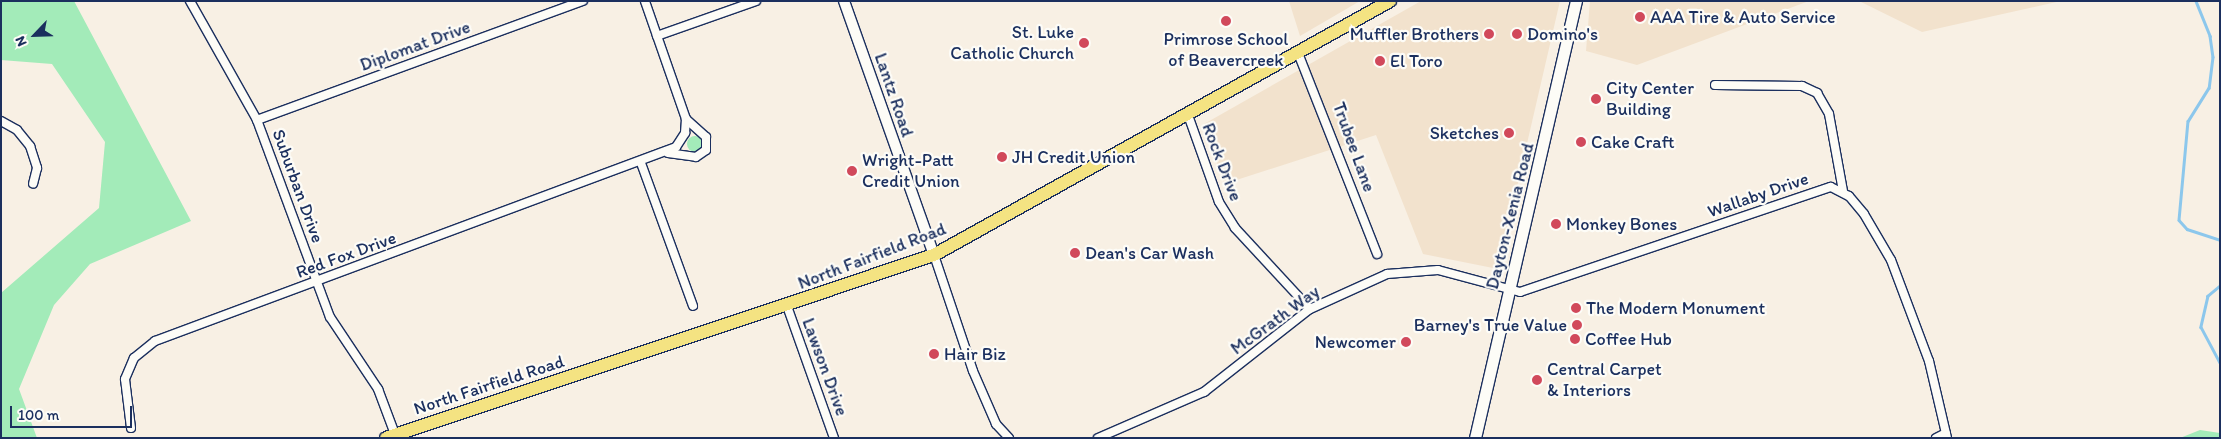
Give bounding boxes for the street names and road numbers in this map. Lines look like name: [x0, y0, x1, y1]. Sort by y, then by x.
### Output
street label: Diplomat Drive: [357, 16, 473, 76]
street label: Lantz Road: [870, 51, 918, 139]
street label: Trubee Lane: [1328, 99, 1380, 195]
street label: Rock Drive: [1197, 120, 1247, 204]
street label: Suburban Drive: [267, 126, 329, 246]
street label: Dayton-Xenia Road: [1481, 141, 1539, 291]
street label: Wallaby Drive: [1705, 168, 1811, 222]
street label: North Fairfield Road: [795, 218, 949, 294]
street label: Red Fox Drive: [293, 227, 399, 283]
street label: McGrath Way: [1227, 281, 1323, 359]
street label: Lawson Drive: [797, 315, 853, 419]
street label: North Fairfield Road: [411, 351, 567, 419]

